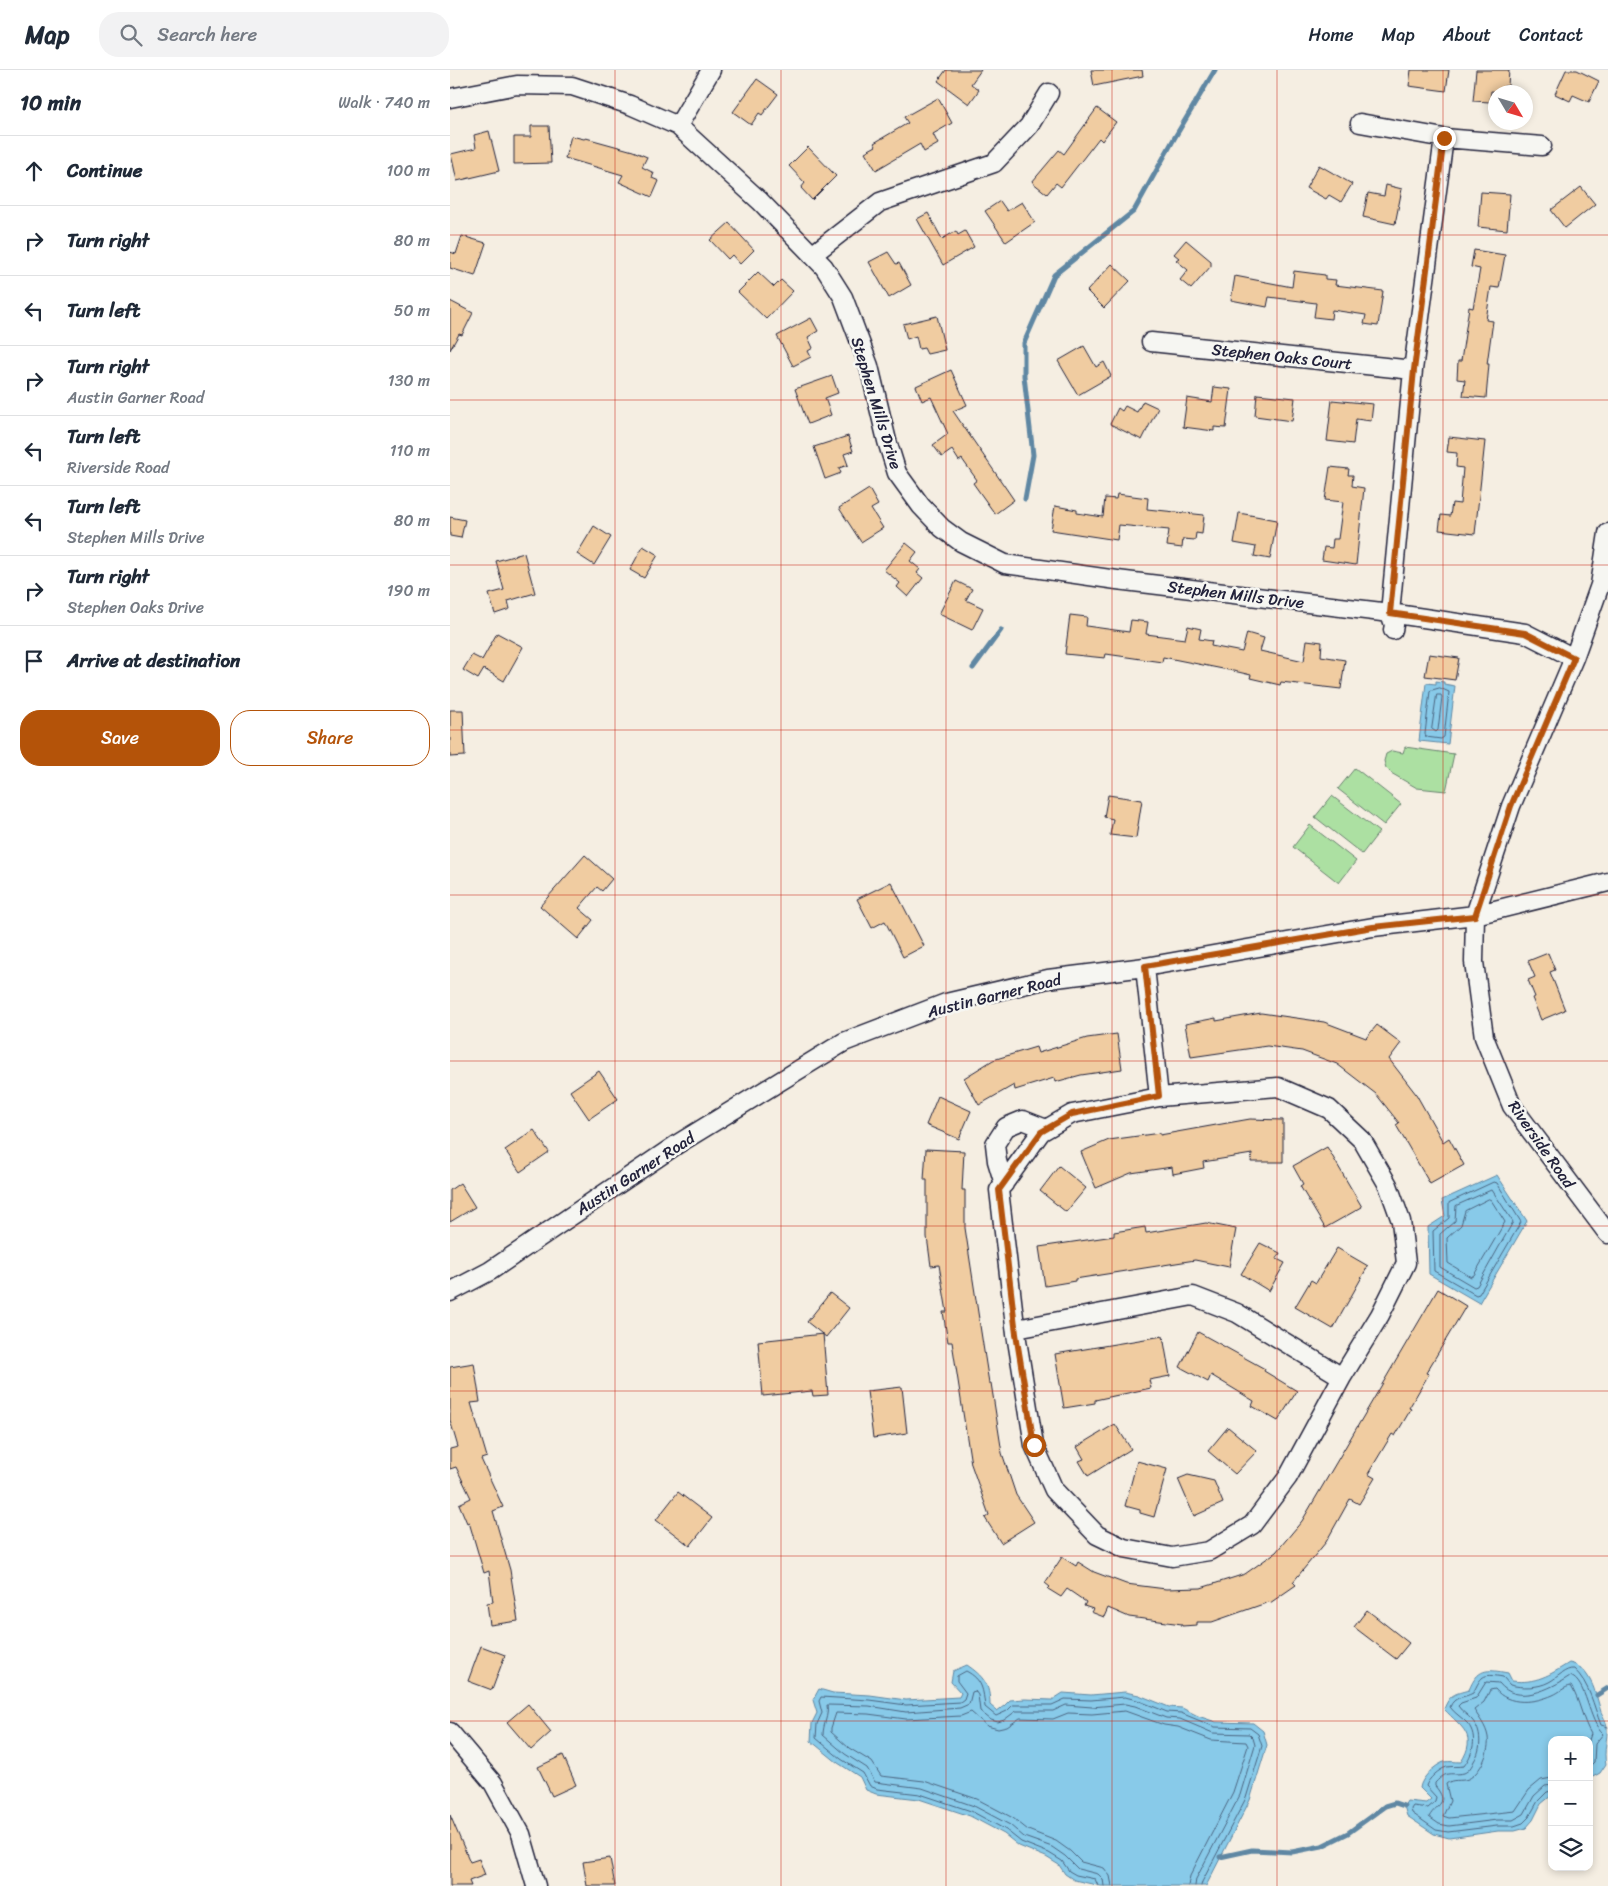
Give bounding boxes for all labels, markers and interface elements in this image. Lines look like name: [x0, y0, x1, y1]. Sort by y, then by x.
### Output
search box: [99, 12, 449, 57]
text: Map: [25, 14, 69, 56]
text: Search here: [157, 18, 257, 51]
text: Home: [1309, 19, 1354, 51]
text: Map: [1382, 19, 1415, 51]
text: About: [1443, 19, 1491, 51]
text: Contact: [1519, 19, 1583, 51]
icon: search: [117, 21, 145, 49]
text: 10 min: [20, 84, 81, 122]
north arrow: [1488, 85, 1533, 130]
text: Walk · 740 m: [338, 88, 430, 117]
route end: [1433, 127, 1456, 150]
text: Continue: [67, 154, 143, 187]
text: 100 m: [386, 156, 430, 185]
icon: ahead: [20, 157, 48, 185]
text: Turn right: [67, 224, 149, 257]
text: 80 m: [394, 226, 430, 255]
icon: right: [20, 227, 48, 255]
text: Turn left: [67, 294, 140, 327]
text: 50 m: [394, 296, 430, 325]
icon: left: [20, 297, 48, 325]
street label: Stephen Mills Drive: [843, 333, 910, 473]
street label: Stephen Oaks Court: [1210, 335, 1354, 378]
text: Turn right: [67, 350, 149, 383]
text: 130 m: [388, 366, 430, 395]
icon: right: [20, 367, 48, 395]
text: Austin Garner Road: [67, 383, 204, 412]
text: Turn left: [67, 420, 140, 453]
text: 110 m: [390, 436, 430, 465]
icon: left: [20, 437, 48, 465]
text: Riverside Road: [67, 453, 169, 482]
text: Turn left: [67, 490, 140, 523]
text: 80 m: [394, 506, 430, 535]
icon: left: [20, 507, 48, 535]
text: Stephen Mills Drive: [67, 523, 204, 552]
text: Turn right: [67, 560, 149, 593]
street label: Stephen Mills Drive: [1166, 572, 1306, 617]
text: 190 m: [387, 576, 430, 605]
icon: right: [20, 577, 48, 605]
text: Stephen Oaks Drive: [67, 593, 204, 622]
text: Arrive at destination: [67, 644, 240, 677]
icon: arrive: [20, 647, 48, 675]
button: Save: [20, 710, 220, 766]
button: Share: [230, 710, 430, 766]
street label: Austin Garner Road: [923, 964, 1066, 1026]
street label: Riverside Road: [1500, 1094, 1584, 1196]
street label: Austin Garner Road: [569, 1123, 702, 1223]
route start: [1023, 1434, 1046, 1457]
map controls: [1548, 1736, 1593, 1871]
button: +: [1548, 1736, 1593, 1781]
button: −: [1548, 1781, 1593, 1826]
button: layers: [1548, 1826, 1593, 1871]

